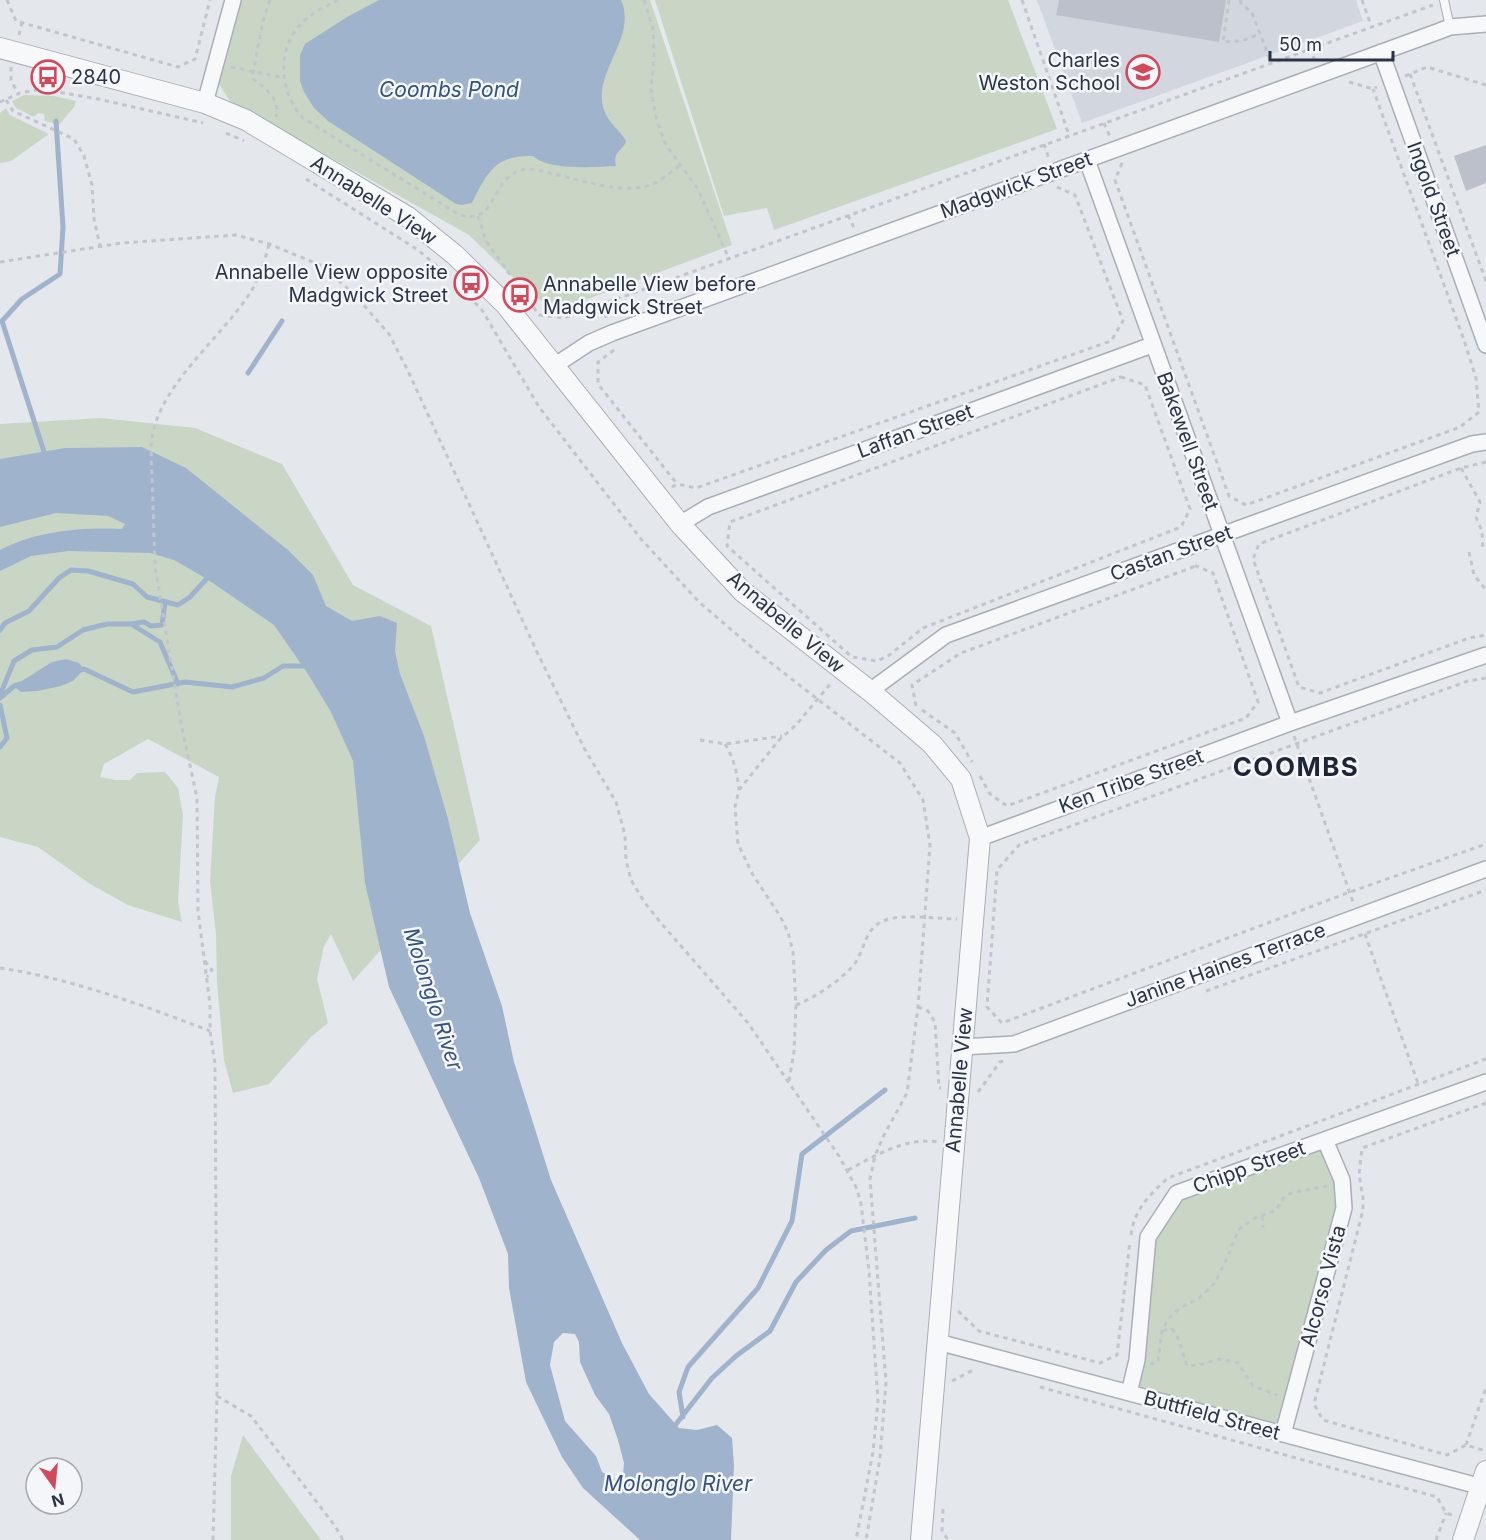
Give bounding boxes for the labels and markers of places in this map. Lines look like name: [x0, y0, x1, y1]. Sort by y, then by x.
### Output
place label: Charles Weston School: [978, 48, 1120, 95]
school or university icon: Charles Weston School: [1125, 54, 1161, 90]
bus stop icon: 2840: [30, 59, 66, 95]
place label: 2840: [71, 65, 121, 89]
place label: Annabelle View opposite Madgwick Street: [215, 260, 448, 307]
bus stop icon: Annabelle View opposite Madgwick Street: [453, 265, 489, 301]
place label: Annabelle View before Madgwick Street: [543, 272, 756, 319]
bus stop icon: Annabelle View before Madgwick Street: [502, 277, 538, 313]

